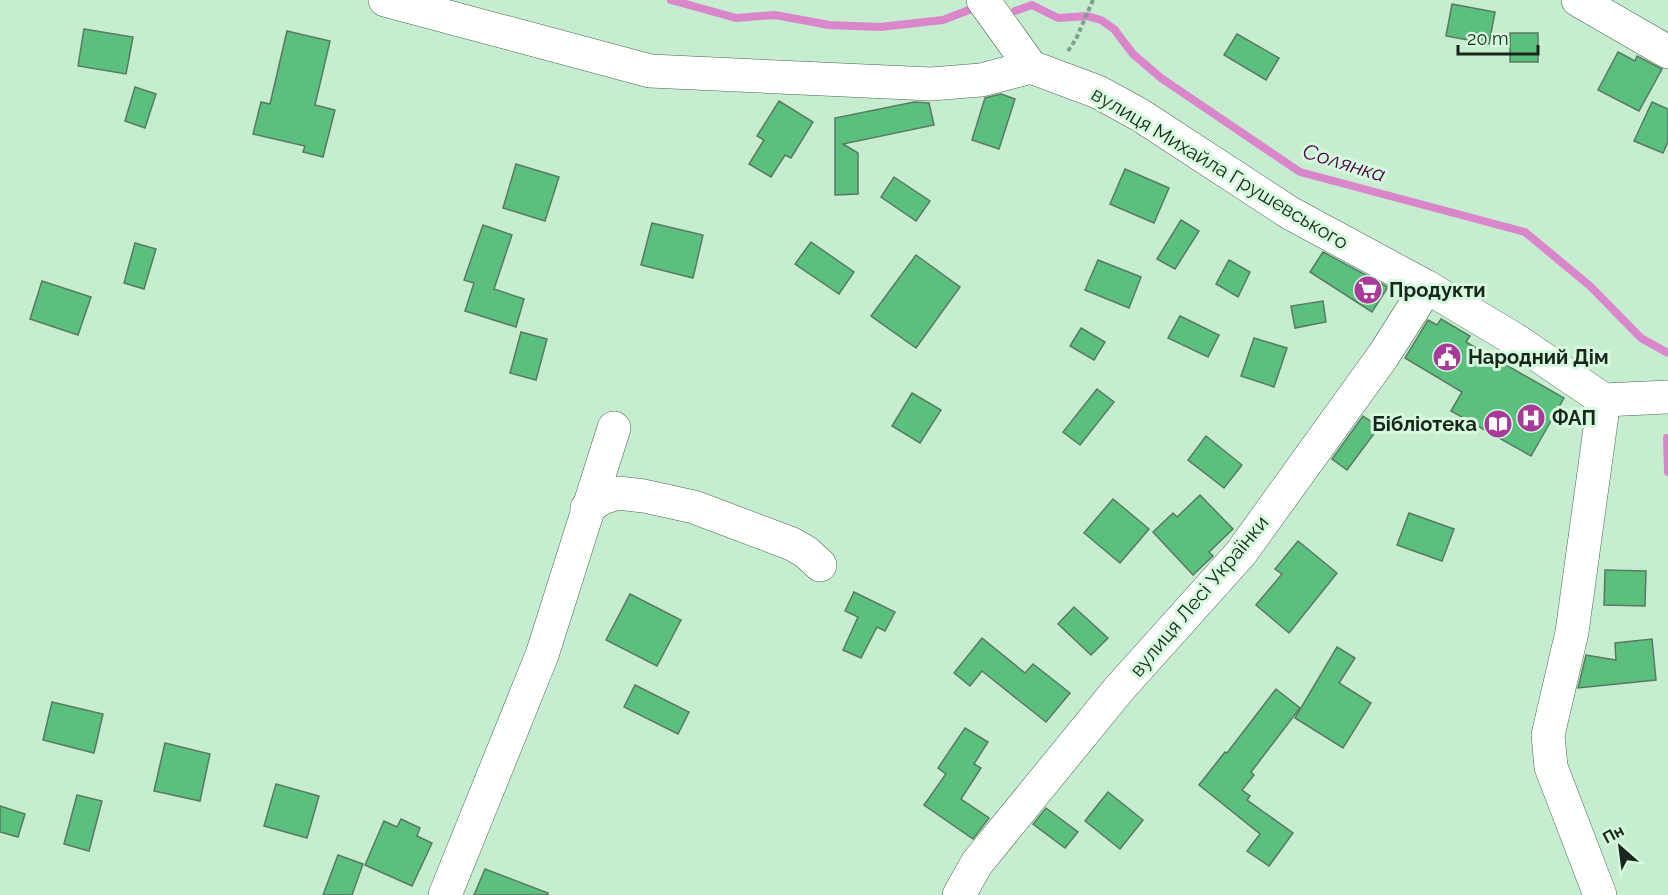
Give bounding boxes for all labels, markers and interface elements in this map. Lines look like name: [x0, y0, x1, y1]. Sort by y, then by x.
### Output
scale bar: [1458, 18, 1538, 56]
text: 20 m: [1467, 28, 1509, 49]
street label: вулиця Михайла Грушевського: [1087, 82, 1353, 254]
water label: Солянка: [1300, 138, 1388, 187]
supermarket icon: Продукти: [1352, 274, 1384, 306]
place label: Продукти: [1389, 278, 1486, 302]
public building icon: Народний Дім: [1431, 341, 1463, 373]
place label: Народний Дім: [1468, 345, 1609, 369]
hospital icon: ФАП: [1515, 402, 1547, 434]
place label: ФАП: [1552, 406, 1596, 430]
library icon: Бібліотека: [1482, 408, 1514, 440]
place label: Бібліотека: [1372, 412, 1477, 436]
street label: вулиця Лесі Українки: [1125, 511, 1273, 681]
north arrow: [1590, 817, 1650, 877]
text: Пн: [1599, 821, 1627, 848]

